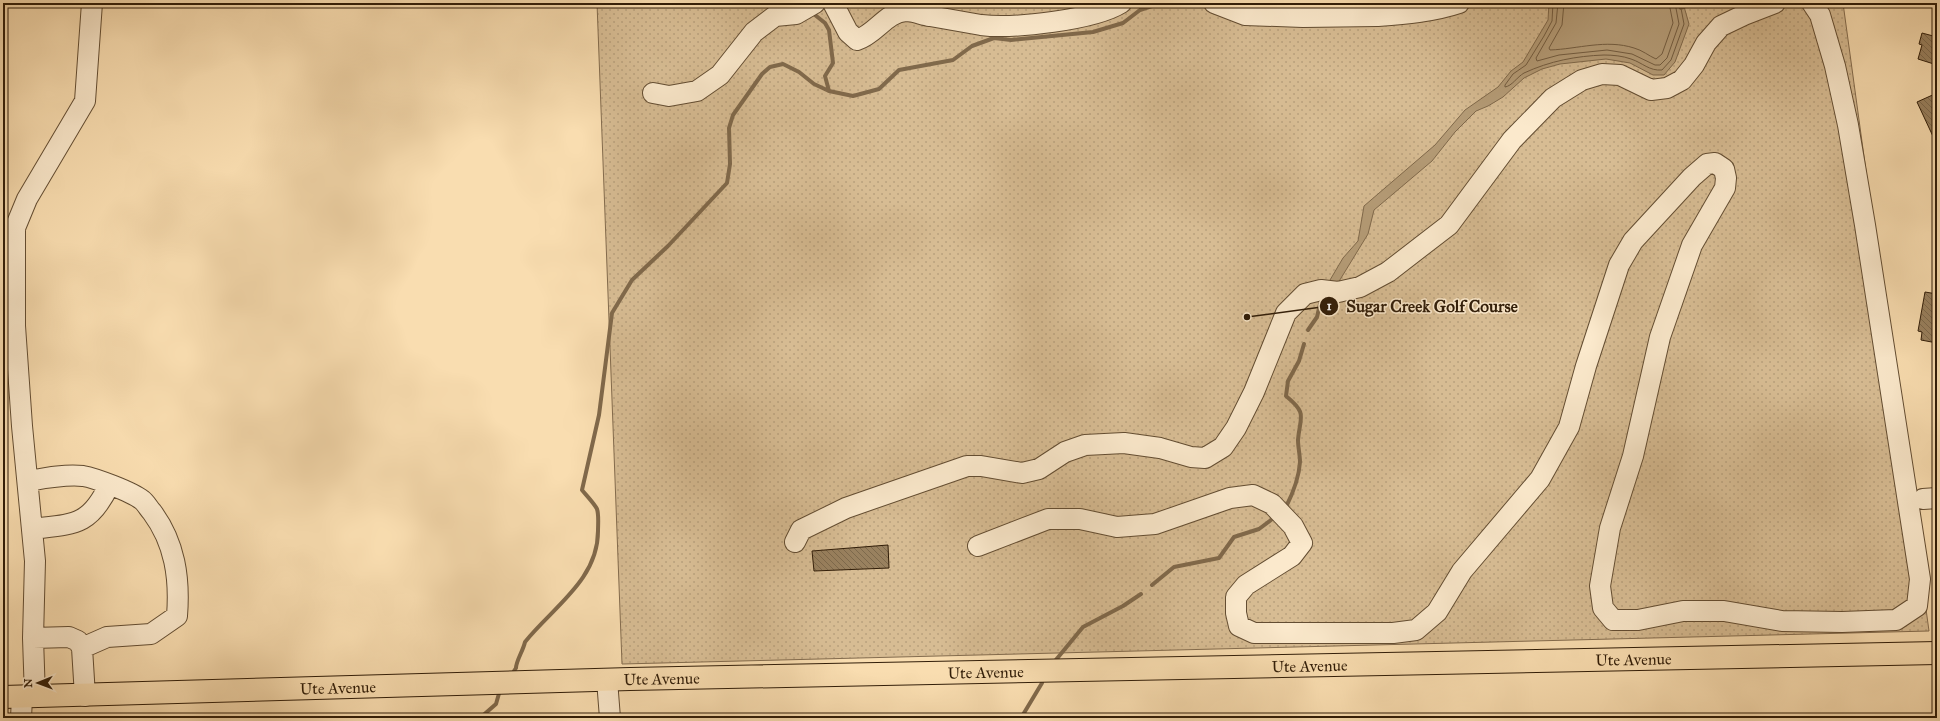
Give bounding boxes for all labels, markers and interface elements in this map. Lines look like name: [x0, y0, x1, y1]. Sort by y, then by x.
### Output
callout: Sugar Creek Golf Course: [1319, 291, 1526, 320]
text: Sugar Creek Golf Course: [1346, 296, 1518, 317]
text: 1: [1327, 299, 1332, 313]
street label: Ute Avenue: [1595, 649, 1672, 669]
street label: Ute Avenue: [1271, 655, 1348, 676]
street label: Ute Avenue: [947, 662, 1024, 682]
north arrow: [18, 663, 58, 703]
street label: Ute Avenue: [623, 668, 700, 689]
street label: Ute Avenue: [300, 677, 377, 698]
text: N: [22, 678, 35, 688]

